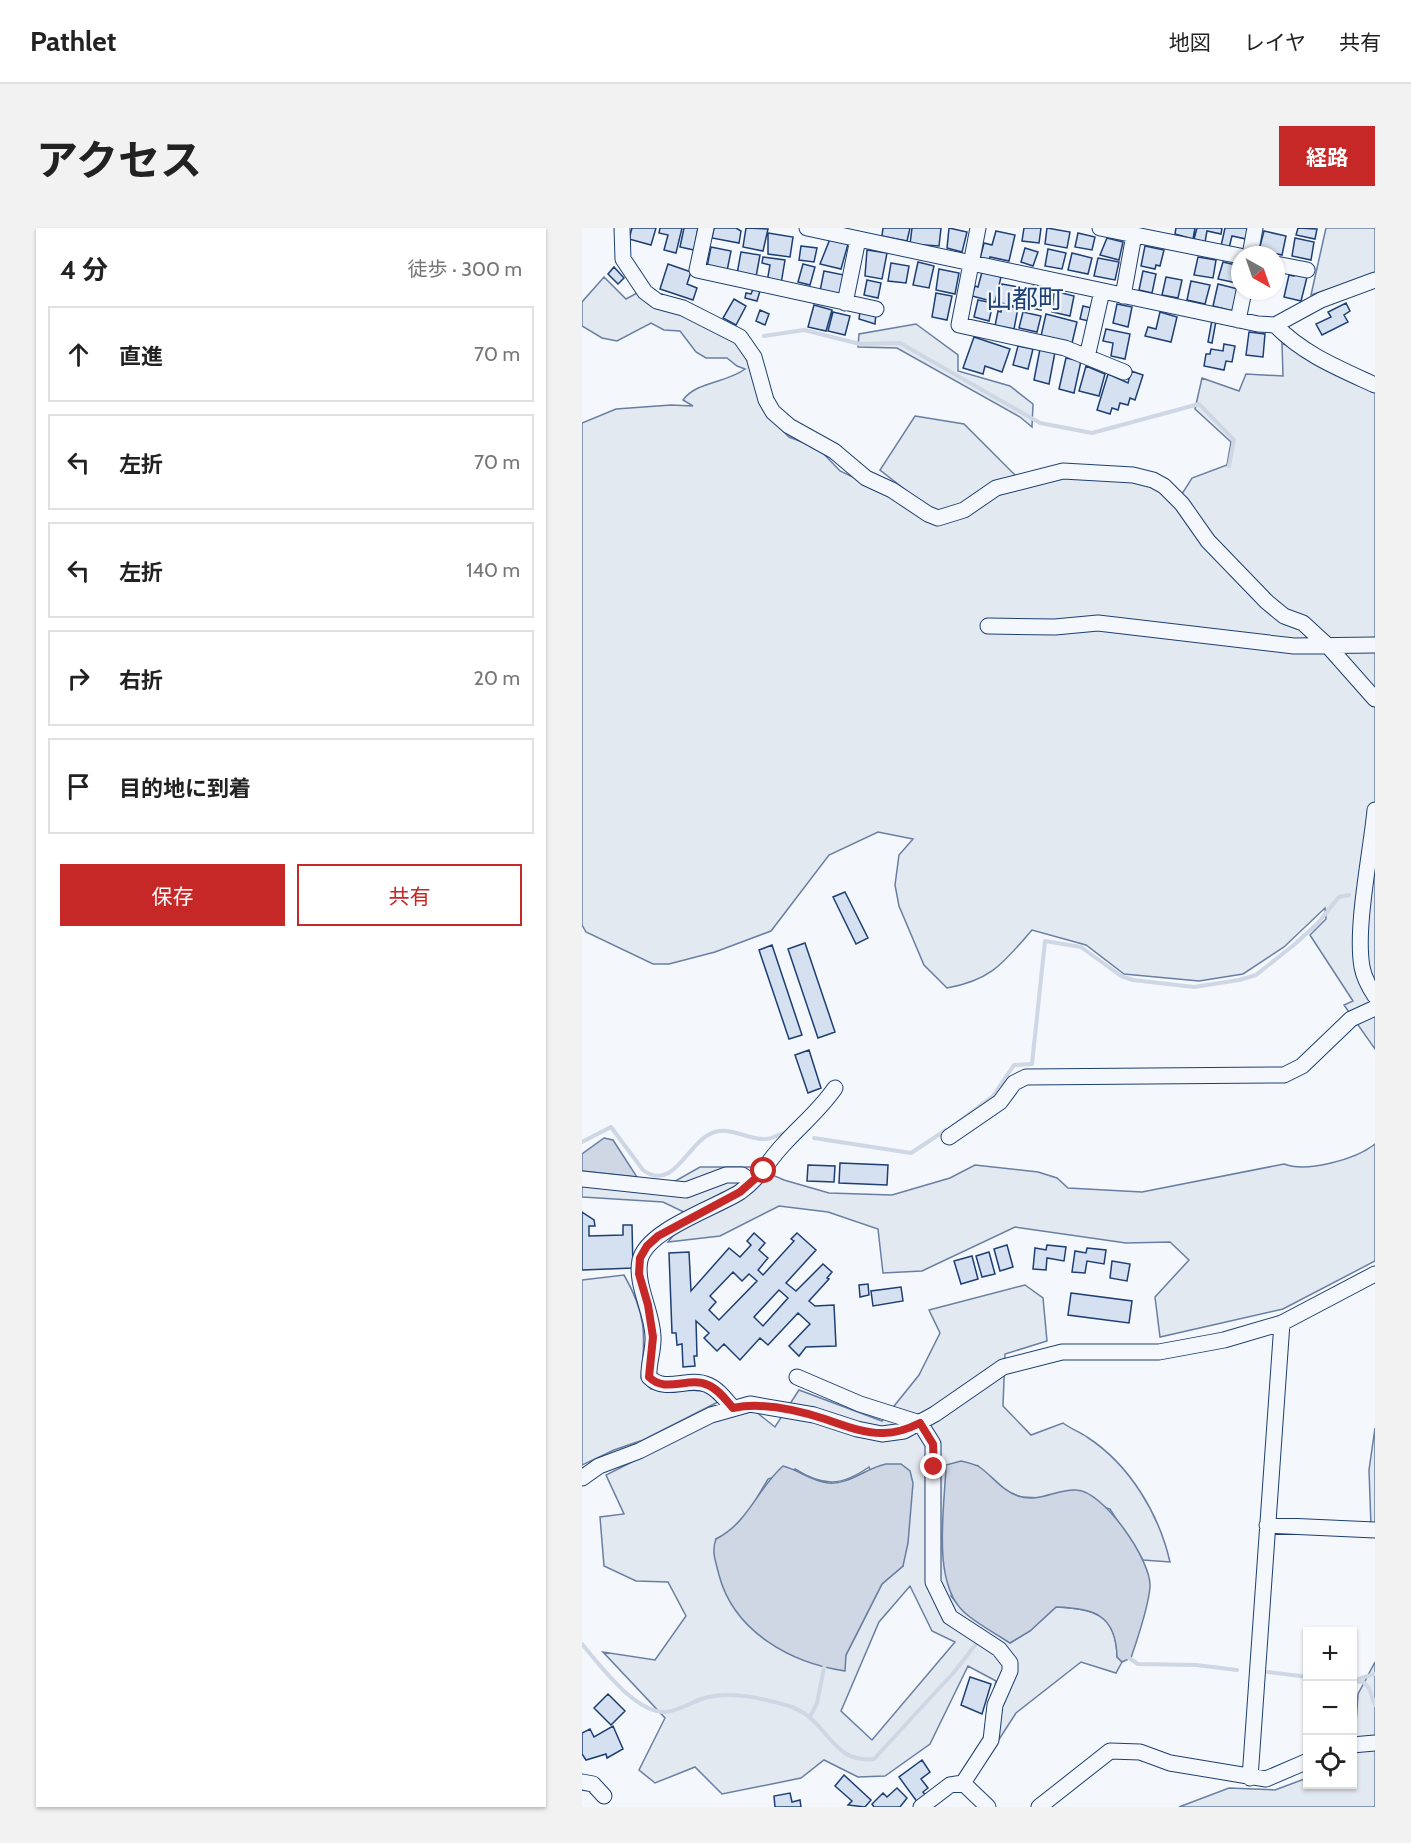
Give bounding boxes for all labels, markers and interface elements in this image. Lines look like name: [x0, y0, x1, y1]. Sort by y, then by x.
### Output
text: Pathlet: [30, 24, 116, 58]
text: 地図: [1169, 30, 1211, 55]
text: レイヤ: [1244, 30, 1306, 55]
text: 共有: [1339, 30, 1381, 55]
button: 経路: [1279, 126, 1375, 186]
text: アクセス: [36, 134, 202, 186]
north arrow: [1231, 246, 1285, 300]
text: 4 分: [60, 254, 108, 286]
text: 徒歩 · 300 m: [407, 257, 522, 281]
district label: 山都町: [986, 283, 1064, 315]
icon: ahead: [62, 338, 95, 371]
text: 70 m: [474, 342, 520, 366]
text: 直進: [119, 343, 163, 370]
icon: left: [62, 446, 95, 479]
text: 70 m: [474, 450, 520, 474]
text: 左折: [119, 451, 163, 478]
icon: left: [62, 554, 95, 587]
text: 140 m: [466, 558, 520, 582]
text: 左折: [119, 559, 163, 586]
icon: right: [62, 662, 95, 695]
text: 20 m: [474, 666, 520, 690]
text: 右折: [119, 667, 163, 694]
icon: arrive: [62, 770, 95, 803]
text: 目的地に到着: [119, 775, 251, 802]
button: 保存: [60, 864, 285, 926]
button: 共有: [297, 864, 522, 926]
route start: [750, 1157, 776, 1183]
route end: [920, 1453, 946, 1479]
map controls: [1303, 1627, 1357, 1789]
button: +: [1303, 1627, 1357, 1681]
button: −: [1303, 1681, 1357, 1735]
button: locate: [1303, 1735, 1357, 1789]

